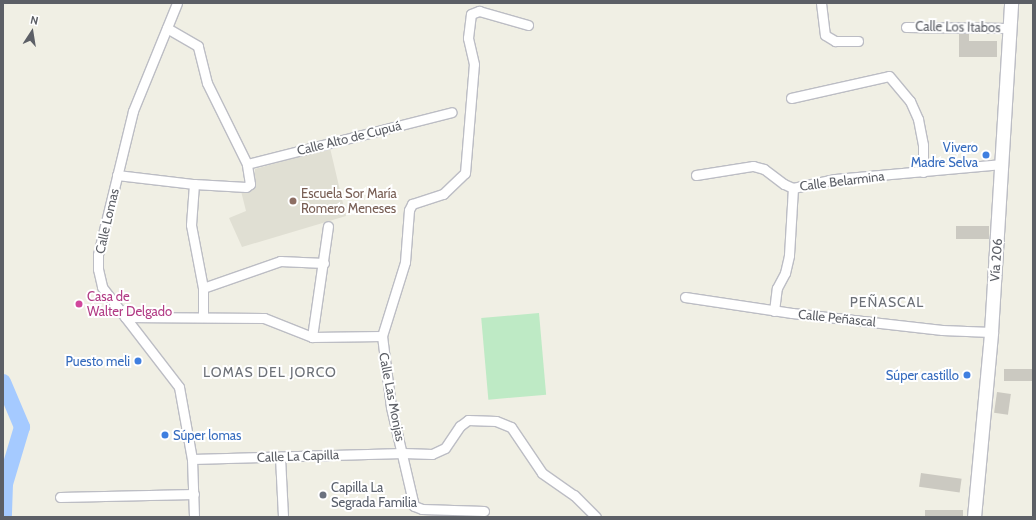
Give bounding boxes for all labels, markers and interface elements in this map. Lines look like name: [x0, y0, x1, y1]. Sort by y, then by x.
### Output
north arrow: [12, 12, 52, 52]
text: N: [29, 13, 40, 28]
street label: Calle Los Itabos: [915, 18, 1001, 36]
street label: Calle Alto de Cupuá: [295, 117, 403, 159]
place label: Vivero Madre Selva: [911, 140, 978, 171]
marker: Vivero Madre Selva: [981, 150, 991, 160]
street label: Calle Belarmina: [799, 168, 885, 194]
place label: Escuela Sor María Romero Meneses: [301, 186, 397, 217]
street label: Calle Lomas: [92, 187, 122, 255]
marker: Escuela Sor María Romero Meneses: [288, 196, 298, 206]
street label: Vía 206: [987, 238, 1005, 282]
place label: Casa de Walter Delgado: [87, 289, 172, 320]
district label: PEÑASCAL: [850, 294, 924, 310]
marker: Casa de Walter Delgado: [74, 299, 84, 309]
street label: Calle Peñascal: [797, 306, 877, 330]
street label: Calle Las Monjas: [376, 351, 408, 443]
place label: Puesto meli: [66, 353, 130, 369]
marker: Puesto meli: [133, 356, 143, 366]
district label: LOMAS DEL JORCO: [203, 364, 337, 380]
place label: Súper castillo: [886, 367, 959, 383]
marker: Súper castillo: [962, 370, 972, 380]
place label: Súper lomas: [173, 427, 241, 443]
marker: Súper lomas: [160, 430, 170, 440]
street label: Calle La Capilla: [257, 447, 339, 465]
place label: Capilla La Segrada Familia: [331, 480, 417, 511]
marker: Capilla La Segrada Familia: [318, 490, 328, 500]

